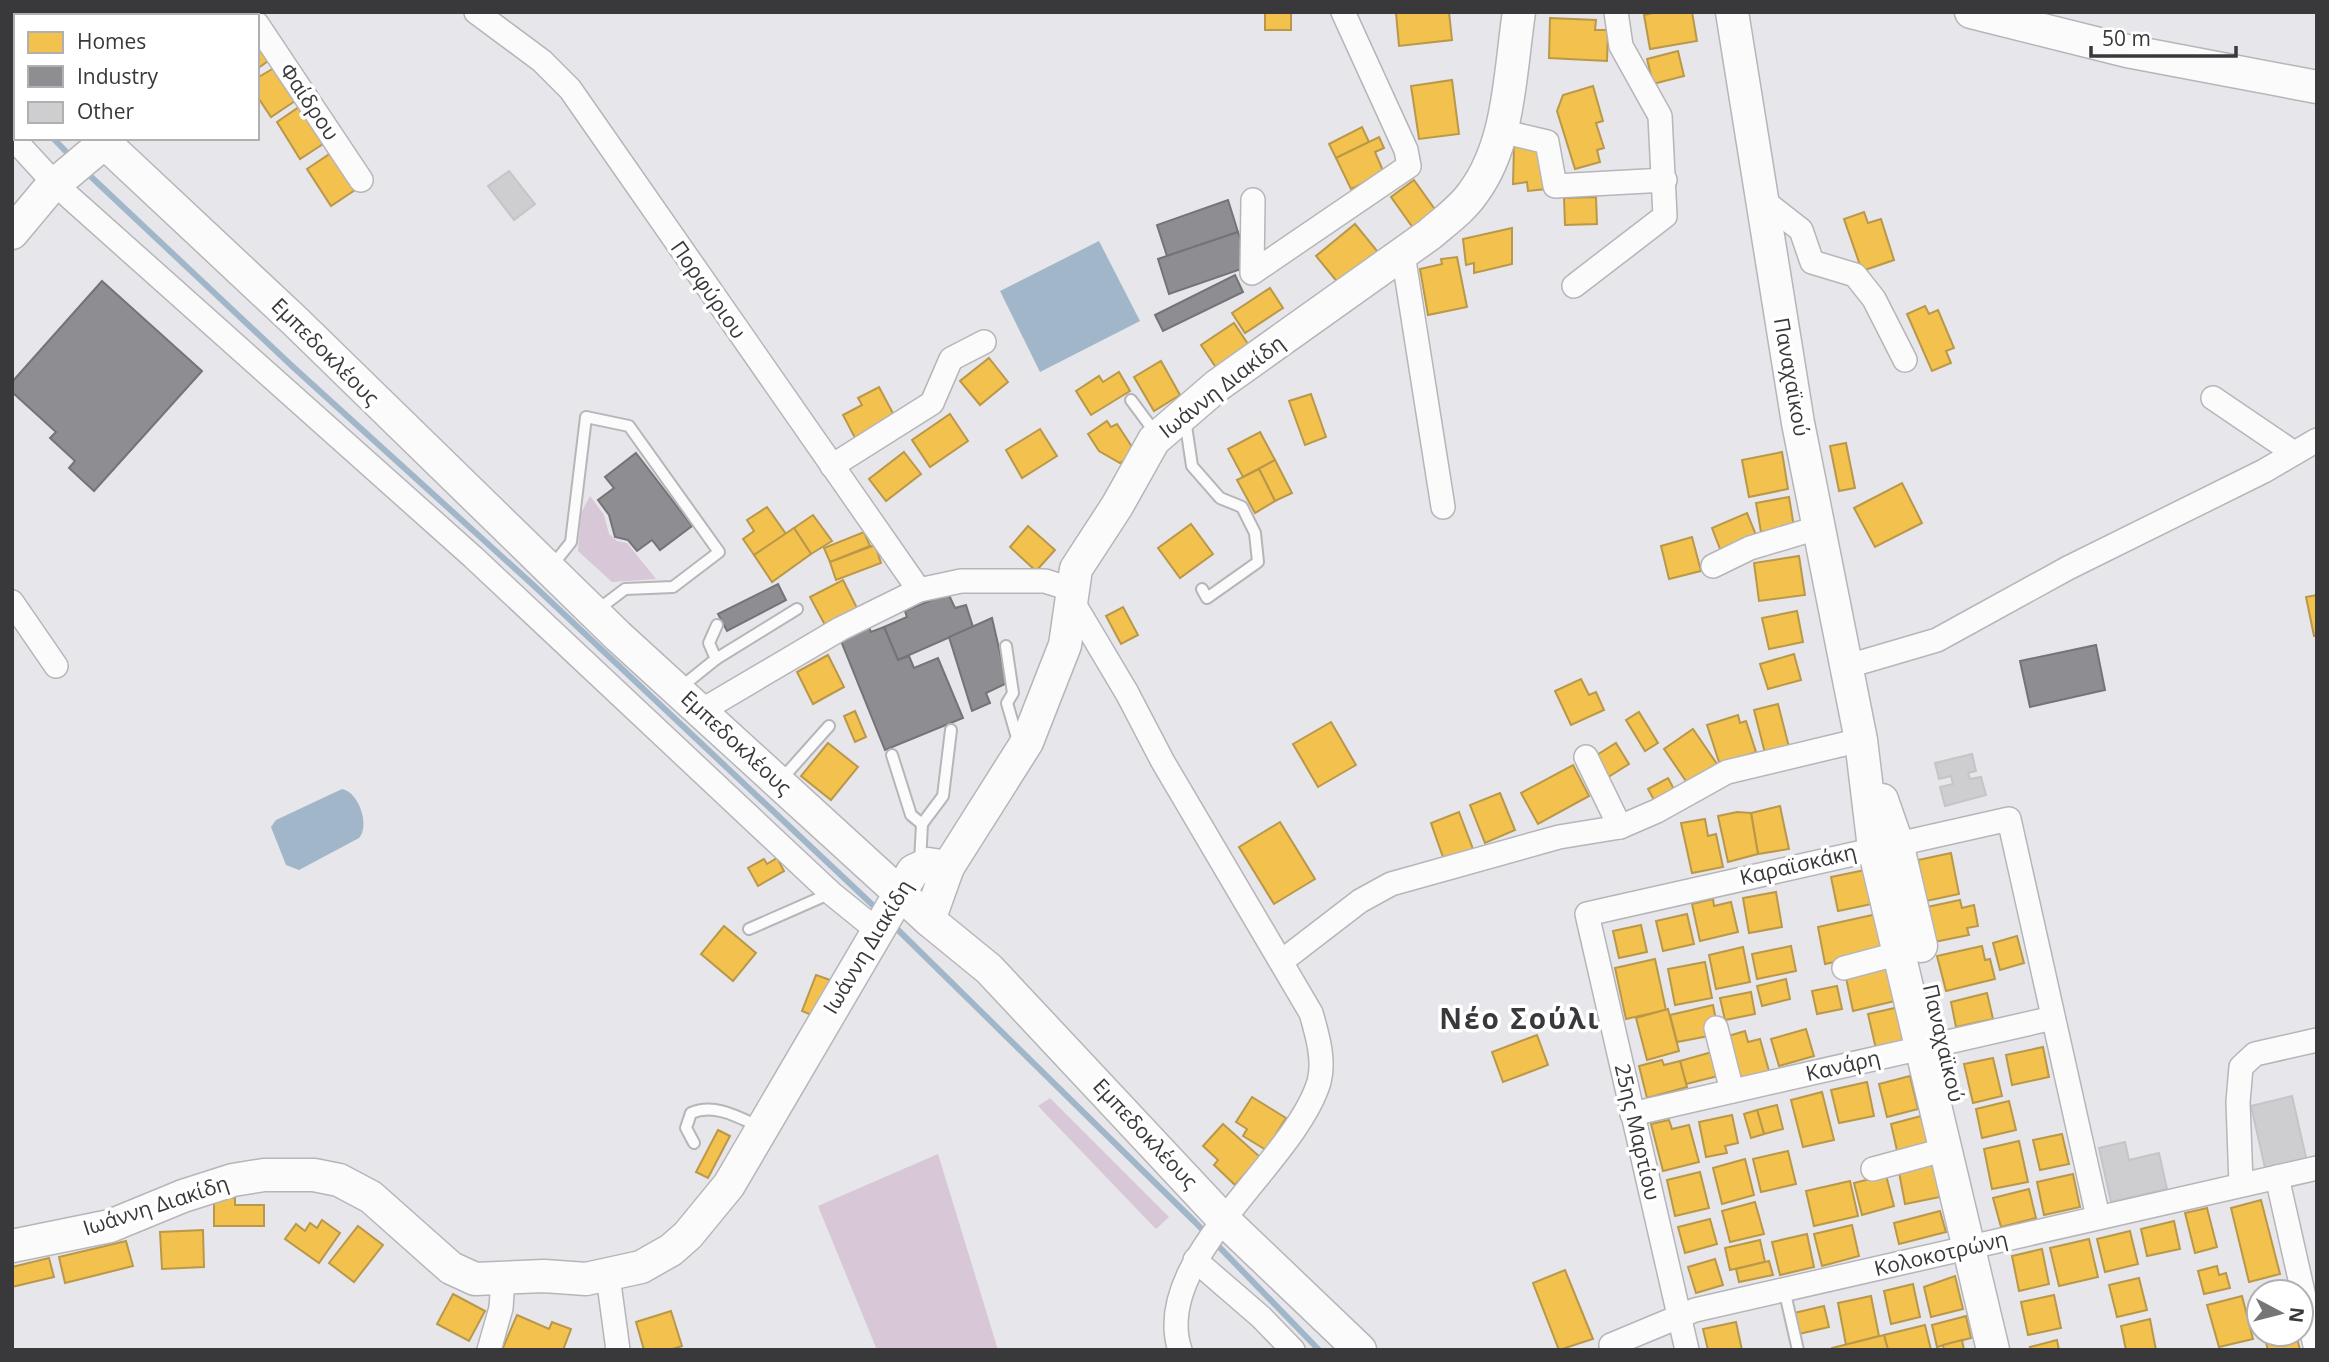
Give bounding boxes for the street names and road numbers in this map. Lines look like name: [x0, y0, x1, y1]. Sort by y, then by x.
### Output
street label: Φαίδρου: [274, 57, 346, 145]
street label: Πορφύριου: [665, 235, 753, 344]
street label: Εμπεδοκλέους: [266, 291, 386, 411]
street label: Παναχαϊκού: [1768, 315, 1816, 438]
street label: Ιωάννη Διακίδη: [1153, 328, 1290, 444]
street label: Εμπεδοκλέους: [675, 684, 798, 801]
street label: Καραϊσκάκη: [1737, 837, 1859, 891]
street label: Ιωάννη Διακίδη: [816, 874, 918, 1019]
street label: Παναχαϊκού: [1917, 981, 1971, 1104]
street label: Κανάρη: [1803, 1043, 1883, 1087]
street label: 25ης Μαρτίου: [1609, 1061, 1667, 1203]
street label: Εμπεδοκλέους: [1087, 1072, 1204, 1195]
street label: Ιωάννη Διακίδη: [79, 1168, 232, 1242]
street label: Κολοκοτρώνη: [1871, 1224, 2010, 1282]

